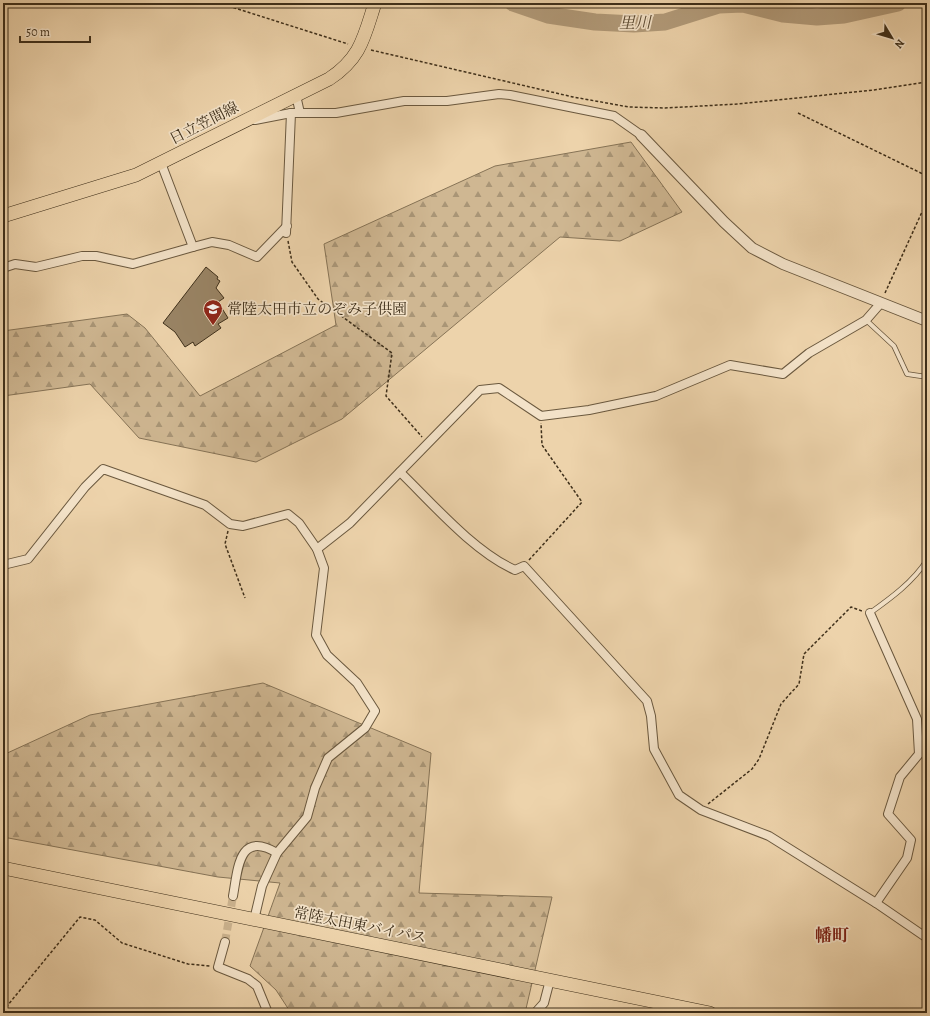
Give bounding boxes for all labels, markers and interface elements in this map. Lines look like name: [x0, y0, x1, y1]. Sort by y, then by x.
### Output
water label: 里川: [619, 12, 653, 34]
scale bar: [20, 18, 90, 44]
north arrow: [872, 18, 912, 58]
text: 50 m: [26, 24, 50, 40]
text: N: [891, 36, 908, 52]
street label: 日立笠間線: [166, 97, 242, 149]
school or university icon: 常陸太田市立のぞみ子供園: [202, 298, 224, 326]
place label: 常陸太田市立のぞみ子供園: [227, 299, 407, 319]
street label: 常陸太田東バイパス: [292, 902, 428, 948]
district label: 幡町: [815, 924, 849, 947]

